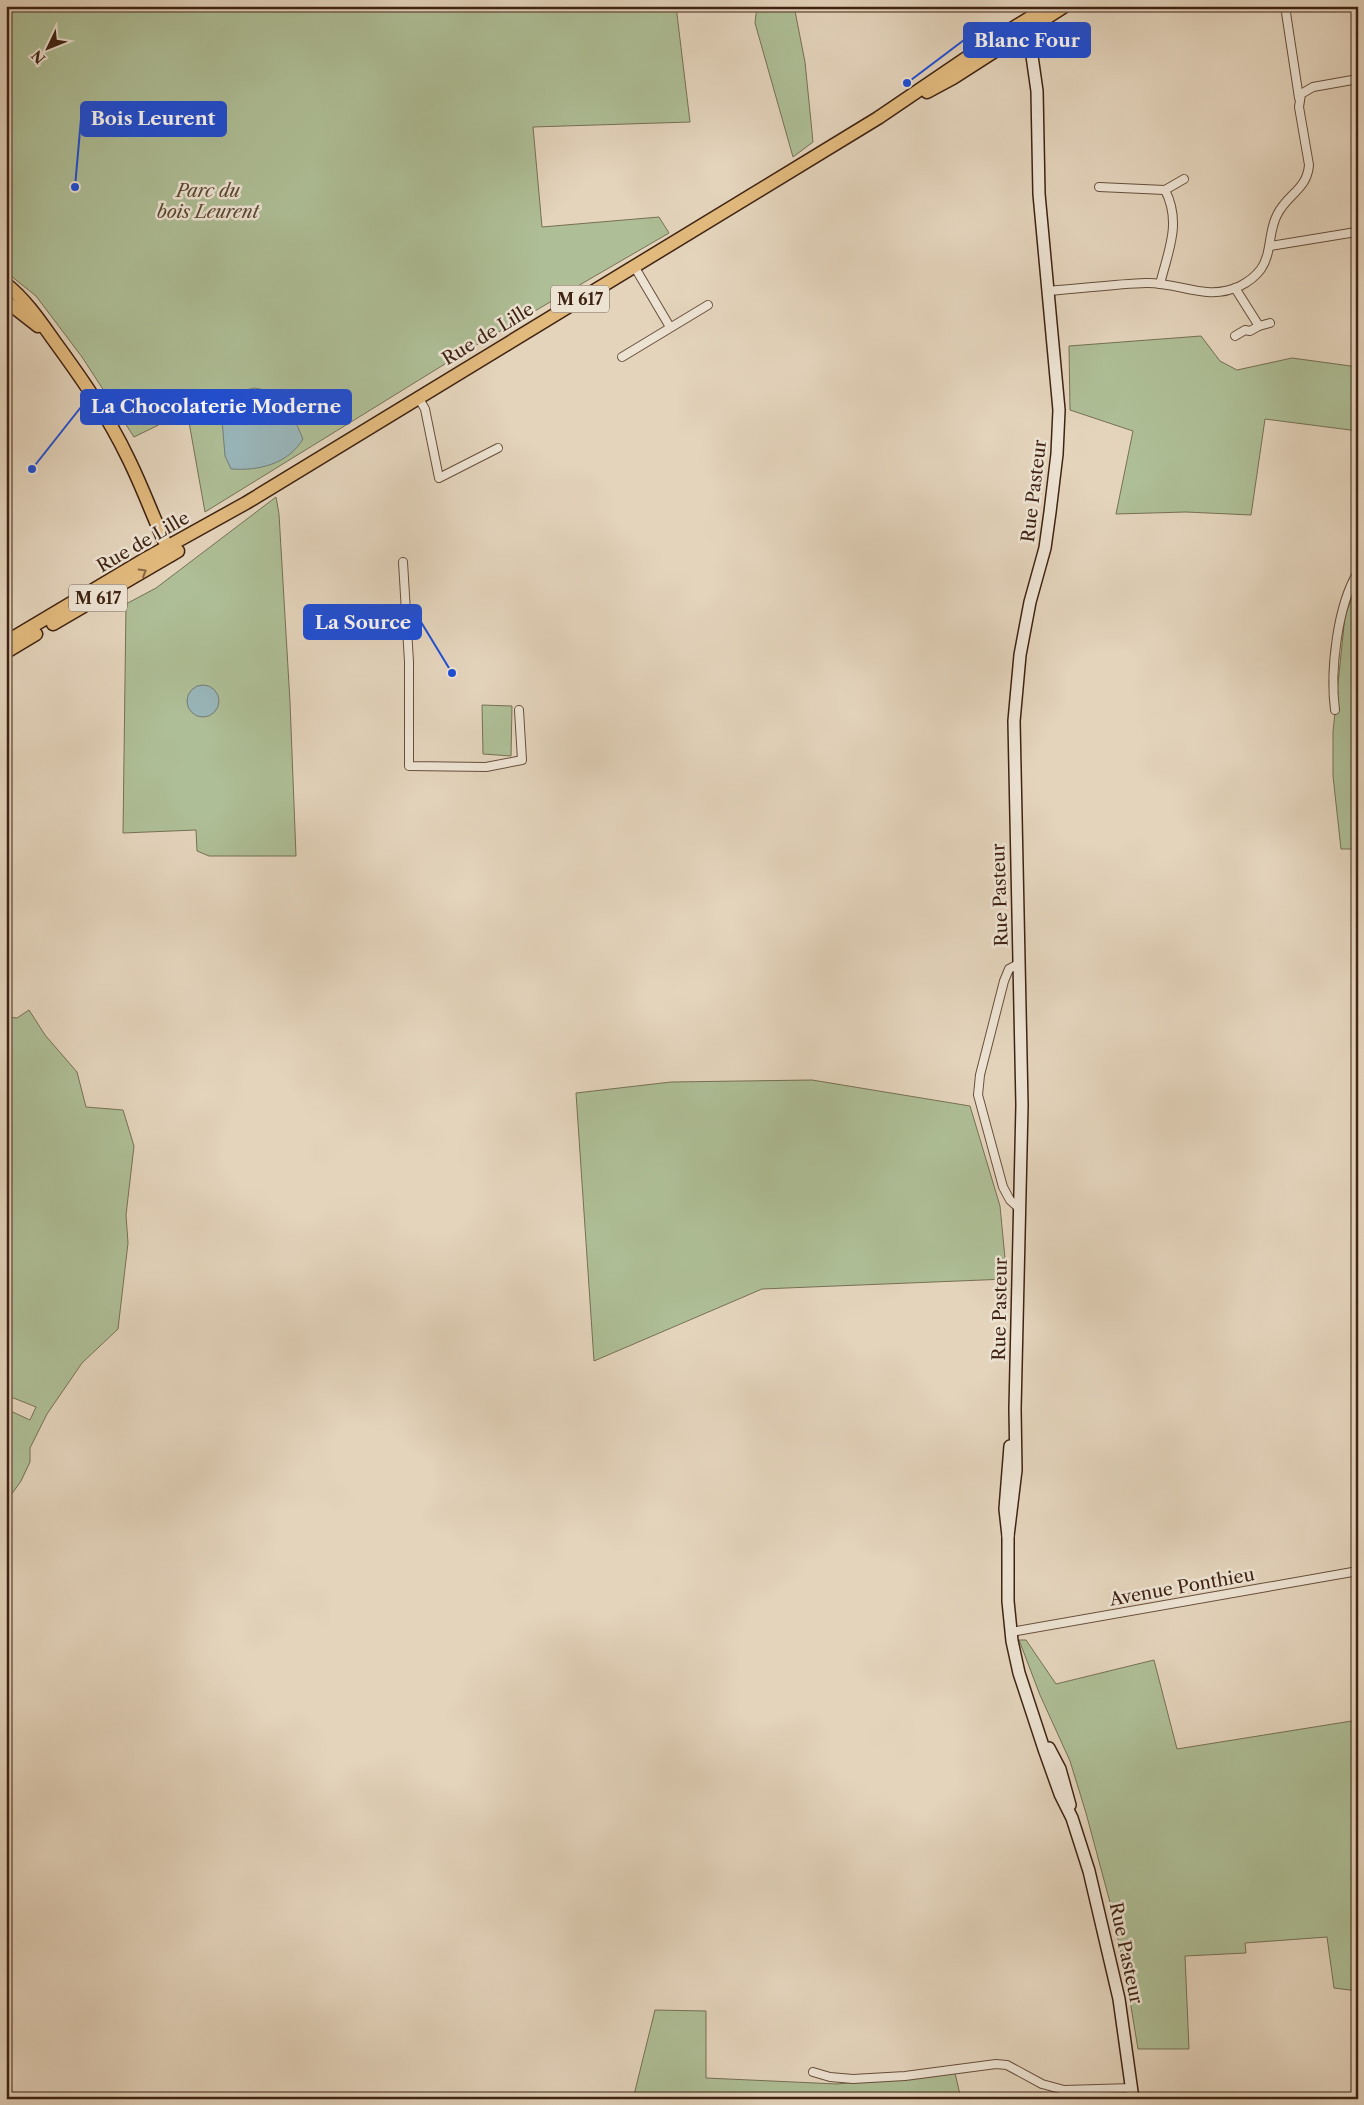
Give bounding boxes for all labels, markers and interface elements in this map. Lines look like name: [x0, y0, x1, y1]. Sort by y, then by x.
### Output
north arrow: [22, 22, 72, 72]
callout: Blanc Four: [964, 23, 1090, 57]
text: Blanc Four: [974, 29, 1081, 52]
text: N: [28, 46, 49, 67]
callout: Bois Leurent: [81, 102, 226, 136]
text: Bois Leurent: [91, 107, 216, 130]
park label: Parc du bois Leurent: [157, 180, 261, 223]
road number: M 617: [551, 286, 609, 312]
street label: Rue de Lille: [438, 298, 538, 370]
callout: La Chocolaterie Moderne: [81, 390, 351, 424]
text: La Chocolaterie Moderne: [91, 395, 341, 418]
street label: Rue Pasteur: [1017, 438, 1051, 544]
street label: Rue de Lille: [93, 507, 193, 577]
one-way arrow: [137, 569, 146, 579]
road number: M 617: [69, 584, 127, 612]
callout: La Source: [304, 605, 421, 639]
text: La Source: [315, 611, 411, 634]
street label: Rue Pasteur: [987, 843, 1013, 947]
street label: Rue Pasteur: [988, 1257, 1012, 1361]
street label: Avenue Ponthieu: [1107, 1563, 1256, 1611]
street label: Rue Pasteur: [1105, 1900, 1148, 2006]

